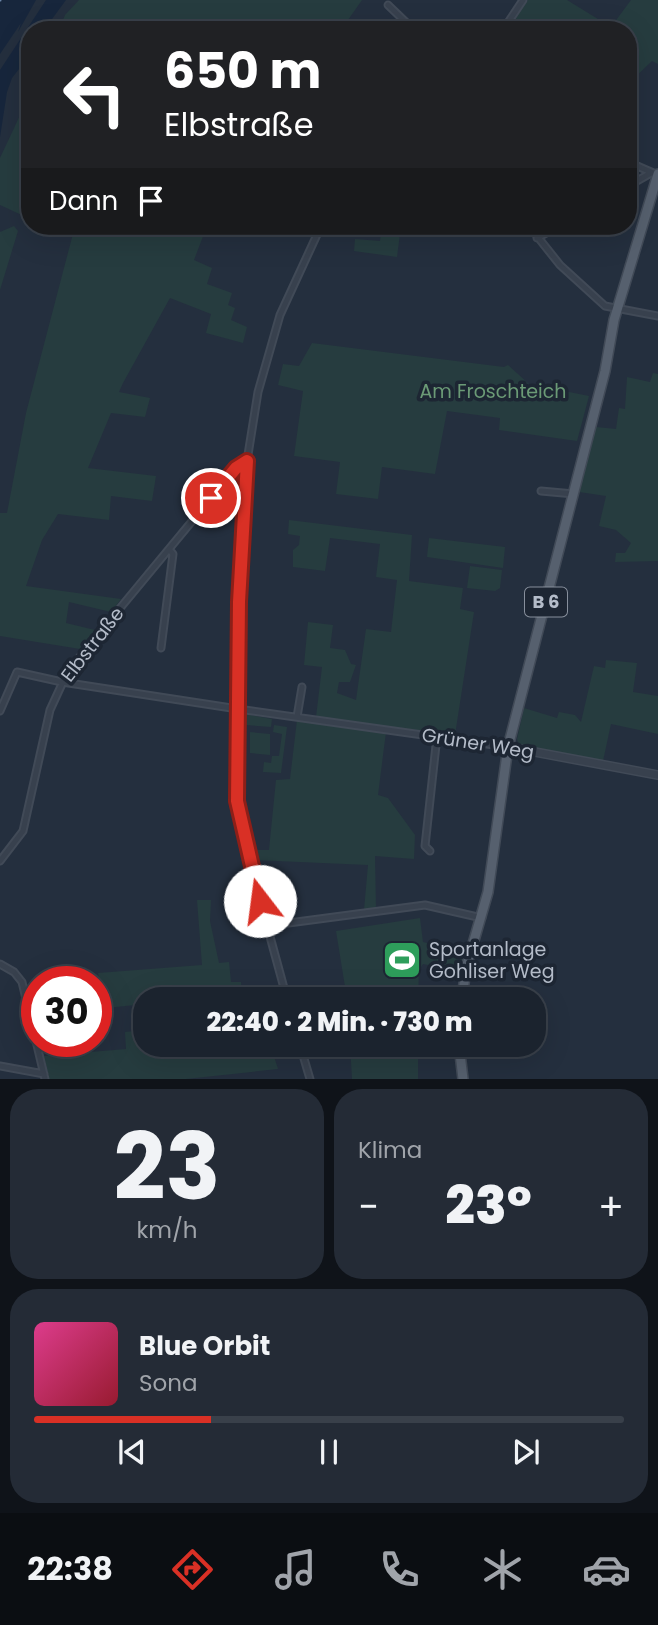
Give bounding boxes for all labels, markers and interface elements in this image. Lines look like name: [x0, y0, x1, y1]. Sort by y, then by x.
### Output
text: 650 m: [164, 37, 321, 105]
icon: left: [49, 49, 140, 140]
text: Elbstraße: [164, 102, 313, 147]
icon: arrive: [132, 182, 170, 220]
text: Dann: [49, 183, 118, 219]
park label: Am Froschteich: [420, 378, 566, 405]
pin: [181, 468, 241, 528]
icon: arrive: [192, 479, 230, 517]
road number: B 6: [525, 588, 567, 616]
street label: Elbstraße: [54, 601, 130, 688]
street label: Grüner Weg: [420, 721, 536, 766]
position arrow: [223, 864, 297, 938]
place label: Sportanlage Gohliser Weg: [429, 936, 554, 985]
sports icon: Sportanlage Gohliser Weg: [381, 939, 423, 981]
speed limit sign: 30: [21, 966, 112, 1057]
text: 22:40 · 2 Min. · 730 m: [206, 1004, 473, 1040]
text: 23: [113, 1103, 221, 1231]
text: Klima: [358, 1134, 422, 1166]
text: 23°: [445, 1169, 532, 1242]
text: −: [358, 1180, 379, 1233]
text: +: [598, 1180, 624, 1233]
text: km/h: [136, 1214, 198, 1246]
text: Blue Orbit: [139, 1328, 270, 1364]
text: Sona: [139, 1367, 198, 1399]
icon: previous: [113, 1433, 151, 1471]
icon: pause: [310, 1433, 348, 1471]
icon: next: [507, 1433, 545, 1471]
icon: directions: [168, 1545, 217, 1594]
icon: music: [271, 1545, 320, 1594]
icon: phone: [375, 1545, 424, 1594]
icon: climate: [478, 1545, 527, 1594]
icon: car: [582, 1545, 631, 1594]
text: 22:38: [27, 1546, 113, 1591]

